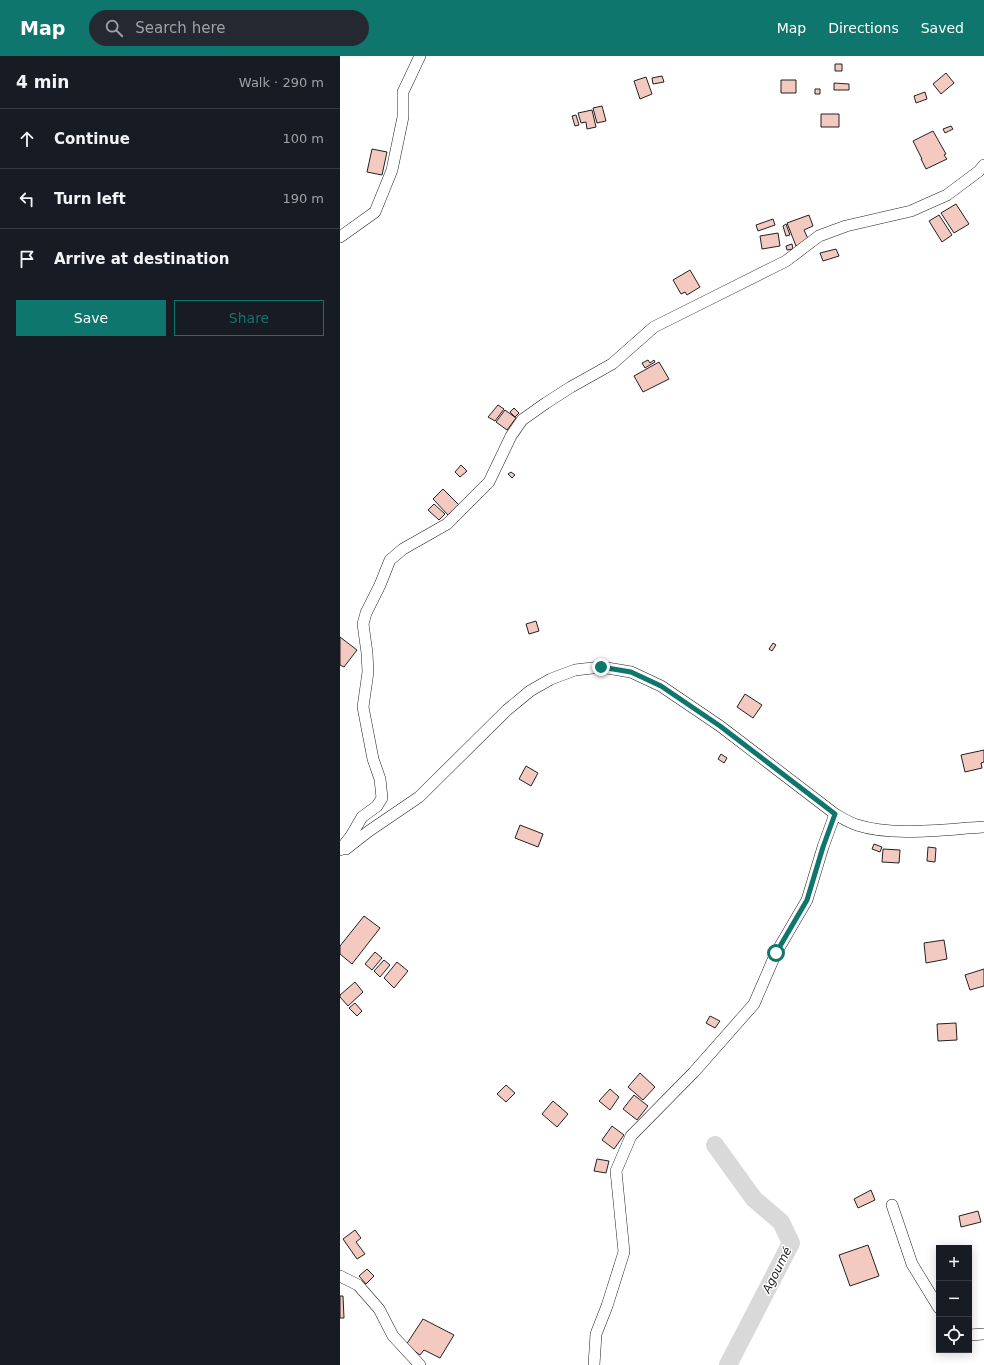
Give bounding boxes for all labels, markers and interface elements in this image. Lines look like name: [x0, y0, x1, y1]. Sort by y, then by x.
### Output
search box: [89, 10, 369, 46]
text: Map: [20, 17, 65, 39]
icon: search: [103, 17, 125, 39]
text: Search here: [135, 19, 225, 37]
text: Map: [777, 20, 806, 36]
text: Directions: [828, 20, 899, 36]
text: Saved: [921, 20, 964, 36]
text: 4 min: [16, 72, 69, 92]
text: Walk · 290 m: [239, 75, 324, 90]
icon: ahead: [16, 128, 38, 150]
text: Continue: [54, 130, 130, 148]
text: 100 m: [282, 131, 324, 146]
icon: left: [16, 188, 38, 210]
text: Turn left: [54, 190, 126, 208]
text: 190 m: [282, 191, 324, 206]
icon: arrive: [16, 248, 38, 270]
text: Arrive at destination: [54, 250, 229, 268]
button: Save: [16, 300, 166, 336]
button: Share: [174, 300, 324, 336]
route end: [592, 658, 610, 676]
route start: [767, 944, 785, 962]
water label: Agoumé: [759, 1245, 795, 1296]
map controls: [936, 1245, 972, 1353]
button: +: [936, 1245, 972, 1281]
button: −: [936, 1281, 972, 1317]
button: locate: [936, 1317, 972, 1353]

